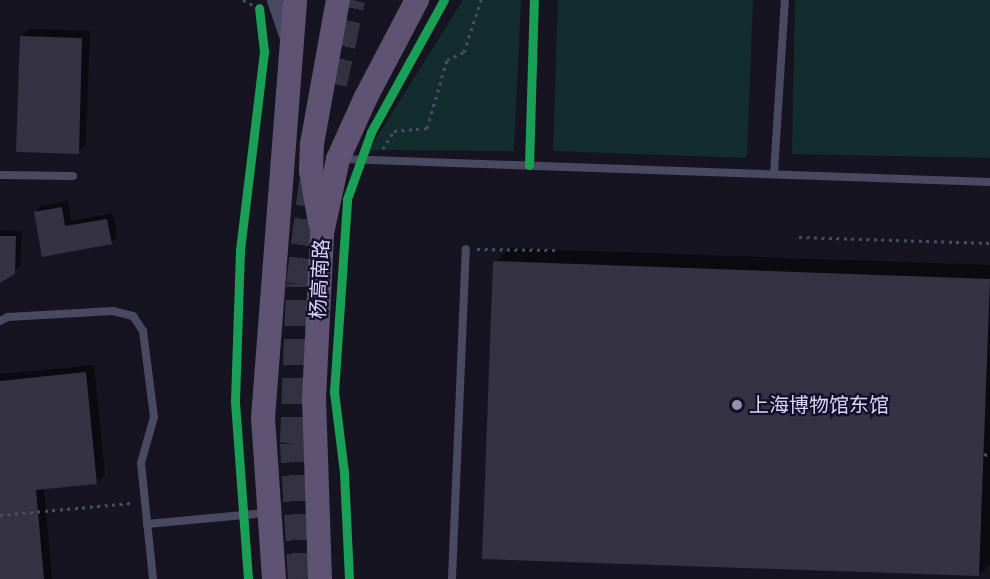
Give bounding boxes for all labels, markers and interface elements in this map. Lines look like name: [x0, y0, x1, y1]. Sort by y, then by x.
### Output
street label: 杨高南路: [306, 238, 334, 320]
place label: 上海博物馆东馆: [749, 393, 889, 417]
marker: 上海博物馆东馆: [730, 398, 744, 412]

